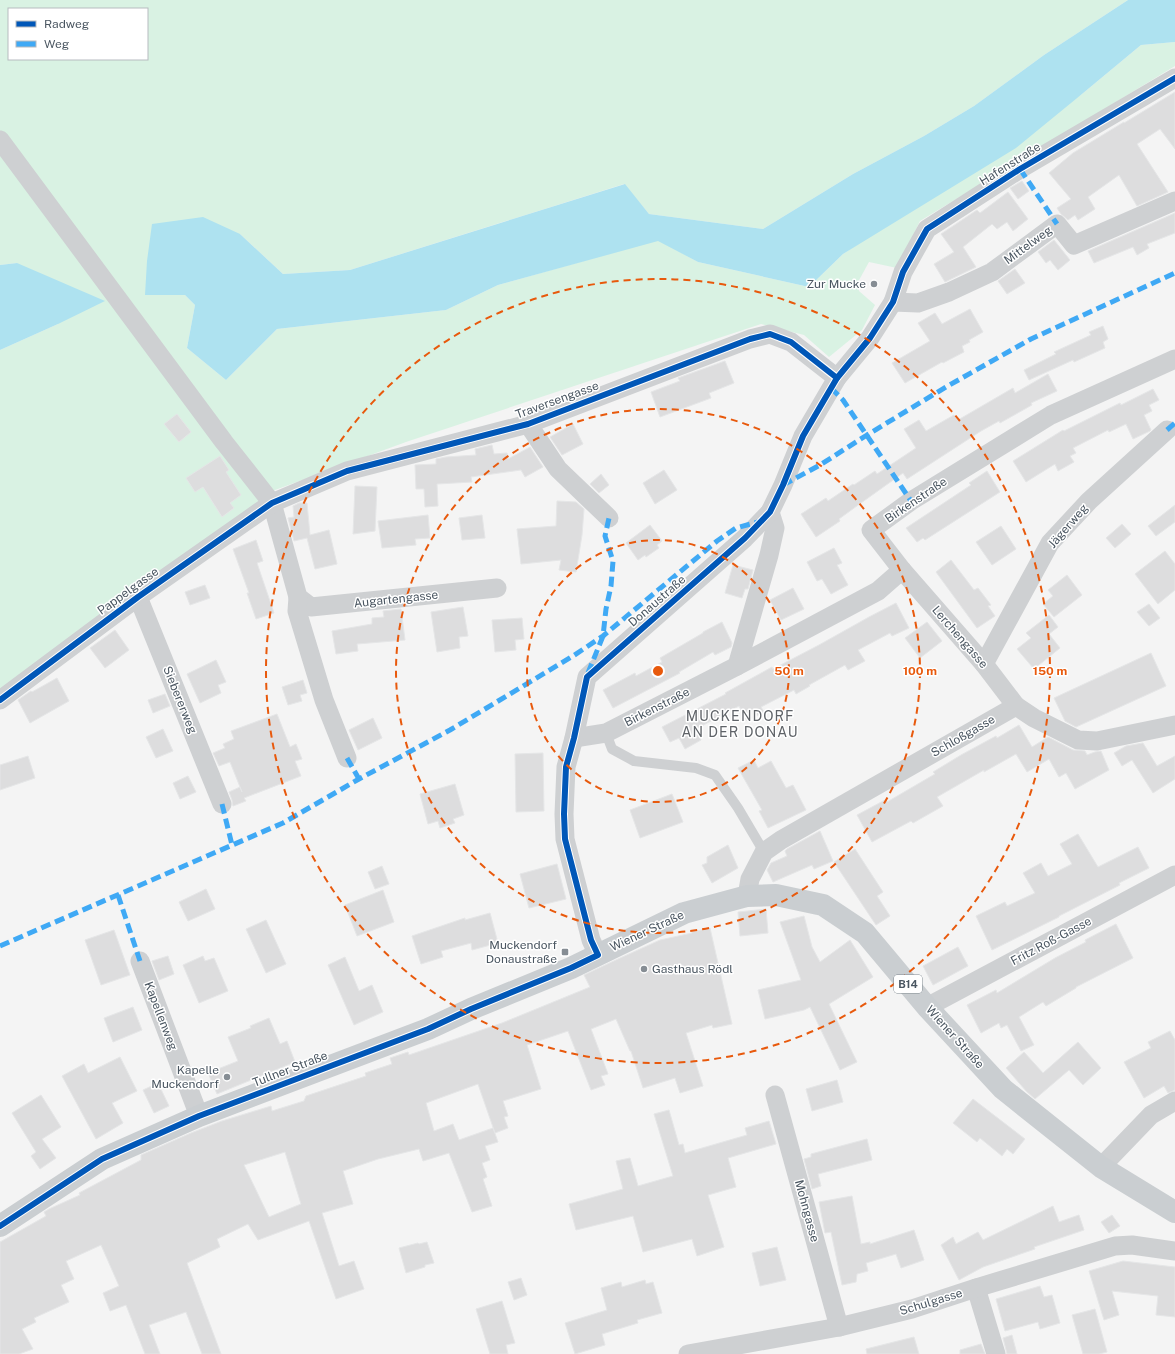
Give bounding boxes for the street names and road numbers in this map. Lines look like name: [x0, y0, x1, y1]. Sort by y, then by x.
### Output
street label: Hafenstraße: [977, 140, 1043, 188]
street label: Mittelweg: [1001, 223, 1055, 267]
street label: Traversengasse: [513, 378, 601, 422]
street label: Birkenstraße: [882, 474, 950, 526]
street label: Jägerweg: [1045, 501, 1091, 551]
street label: Pappelgasse: [95, 564, 161, 618]
street label: Donaustraße: [626, 572, 689, 630]
street label: Augartengasse: [353, 588, 439, 610]
street label: Lerchengasse: [929, 603, 991, 671]
street label: Siebererweg: [160, 664, 200, 736]
street label: Birkenstraße: [622, 684, 692, 729]
street label: Schloßgasse: [929, 712, 998, 760]
street label: Wiener Straße: [608, 908, 686, 954]
street label: Fritz Roß-Gasse: [1008, 914, 1094, 968]
road number: B14: [894, 975, 922, 993]
street label: Kapellenweg: [141, 980, 181, 1052]
street label: Wiener Straße: [923, 1003, 987, 1072]
street label: Tullner Straße: [250, 1048, 330, 1090]
street label: Mohngasse: [792, 1178, 822, 1244]
street label: Schulgasse: [898, 1286, 964, 1318]

